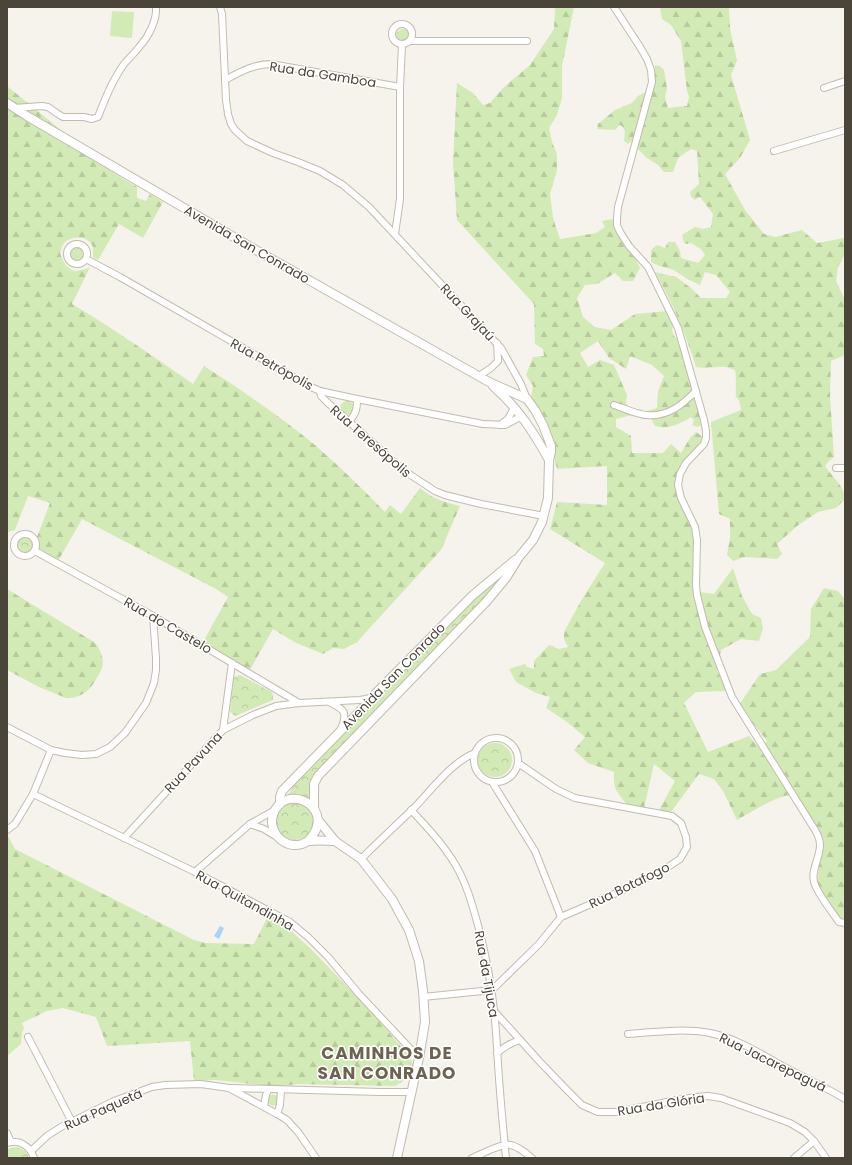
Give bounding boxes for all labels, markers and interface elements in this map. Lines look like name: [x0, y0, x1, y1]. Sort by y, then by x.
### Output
street label: Rua da Gamboa: [268, 57, 378, 92]
street label: Avenida San Conrado: [180, 201, 313, 288]
street label: Rua Grajaú: [436, 279, 499, 345]
street label: Rua Petrópolis: [227, 334, 317, 395]
street label: Rua Teresópolis: [326, 401, 416, 482]
street label: Rua do Castelo: [120, 592, 215, 658]
street label: Avenida San Conrado: [337, 619, 450, 734]
street label: Rua Pavuna: [160, 728, 227, 797]
street label: Rua Botafogo: [586, 858, 673, 913]
street label: Rua Quitandinha: [192, 866, 297, 935]
street label: Rua da Tijuca: [470, 929, 504, 1019]
street label: Rua Jacarepaguá: [716, 1028, 830, 1097]
district label: CAMINHOS DE SAN CONRADO: [318, 1041, 456, 1085]
street label: Rua Paquetá: [61, 1084, 145, 1135]
street label: Rua da Glória: [616, 1088, 706, 1121]

